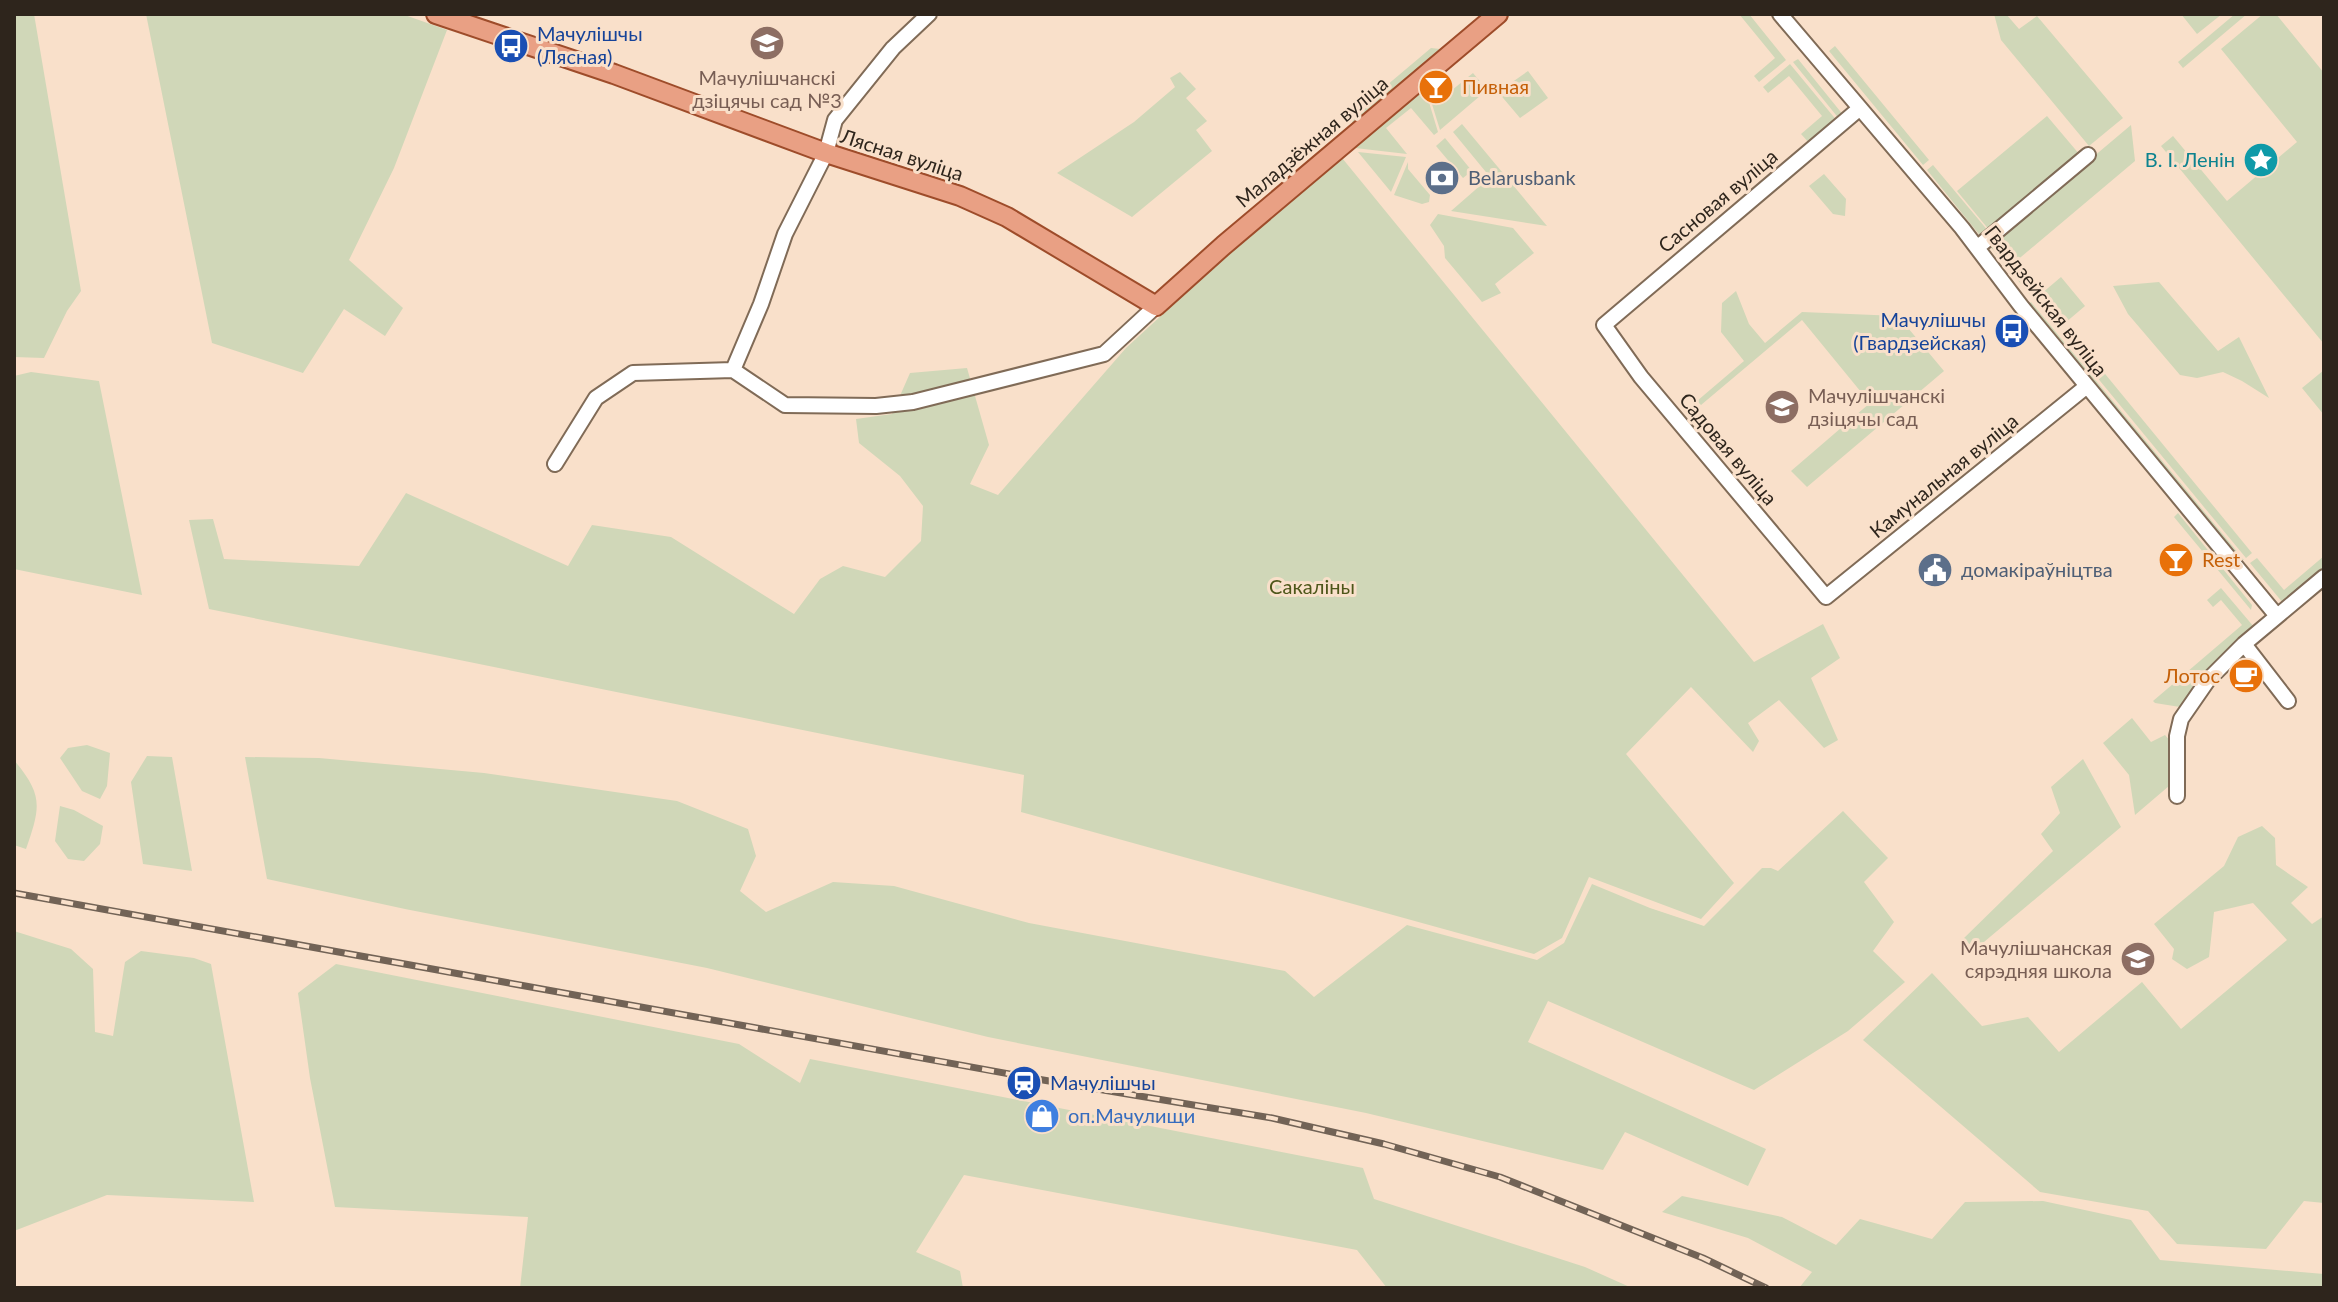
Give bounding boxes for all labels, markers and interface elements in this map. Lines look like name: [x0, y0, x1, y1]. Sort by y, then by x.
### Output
place label: Мачулішчы (Лясная): [537, 21, 643, 68]
school or university icon: Мачулішчанскі дзіцячы сад №3: [748, 24, 786, 62]
bus stop icon: Мачулішчы (Лясная): [492, 27, 530, 65]
place label: Мачулішчанскі дзіцячы сад №3: [692, 65, 842, 112]
bar icon: Пивная: [1417, 68, 1455, 106]
street label: Маладзёжная вуліца: [1230, 71, 1392, 212]
place label: Пивная: [1462, 74, 1529, 98]
street label: Лясная вуліца: [837, 123, 967, 185]
place icon: В. І. Ленін: [2242, 141, 2280, 179]
street label: Сасновая вуліца: [1653, 144, 1782, 257]
place label: В. І. Ленін: [2145, 147, 2235, 171]
bank icon: Belarusbank: [1423, 159, 1461, 197]
place label: Belarusbank: [1468, 165, 1576, 189]
street label: Гвардзейская вуліца: [1980, 220, 2113, 381]
place label: Мачулішчы (Гвардзейская): [1853, 307, 1986, 354]
bus stop icon: Мачулішчы (Гвардзейская): [1993, 312, 2031, 350]
place label: Мачулішчанскі дзіцячы сад: [1808, 383, 1945, 430]
street label: Садовая вуліца: [1675, 387, 1783, 509]
school or university icon: Мачулішчанскі дзіцячы сад: [1763, 388, 1801, 426]
street label: Камунальная вуліца: [1864, 408, 2022, 542]
bar icon: Rest: [2157, 541, 2195, 579]
place label: Rest: [2202, 547, 2240, 571]
public building icon: домакіраўніцтва: [1916, 551, 1954, 589]
place label: домакіраўніцтва: [1961, 557, 2113, 581]
park label: Сакаліны: [1269, 574, 1355, 598]
cafe icon: Лотос: [2227, 657, 2265, 695]
place label: Лотос: [2163, 663, 2220, 687]
place label: Мачулішчанская сярэдняя школа: [1960, 935, 2112, 982]
school or university icon: Мачулішчанская сярэдняя школа: [2119, 940, 2157, 978]
station icon: Мачулішчы: [1005, 1064, 1043, 1102]
place label: Мачулішчы: [1050, 1070, 1156, 1094]
shop icon: оп.Мачулищи: [1023, 1097, 1061, 1135]
place label: оп.Мачулищи: [1068, 1103, 1195, 1127]

